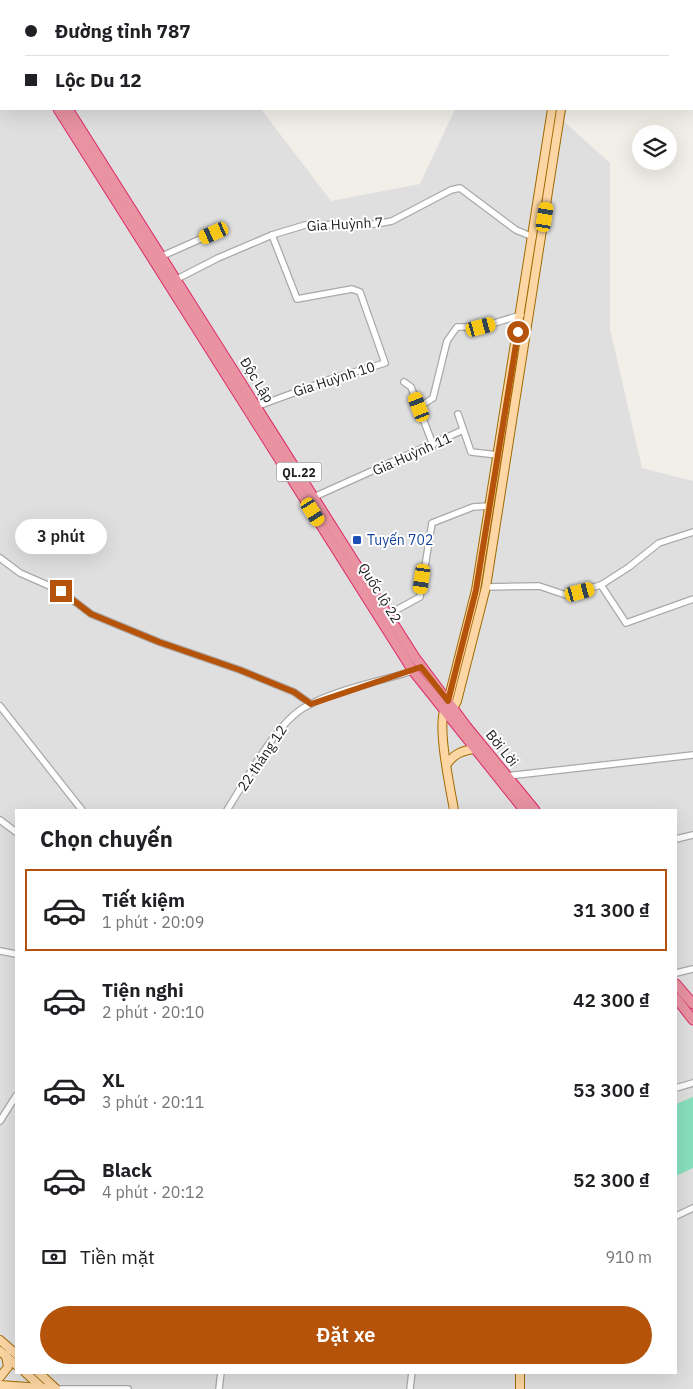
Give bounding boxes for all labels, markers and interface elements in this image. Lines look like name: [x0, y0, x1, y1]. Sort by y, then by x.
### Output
text: Đường tỉnh 787: [55, 19, 191, 43]
text: Lộc Du 12: [55, 68, 142, 92]
map controls: [632, 125, 677, 170]
button: layers: [632, 125, 677, 170]
car: [535, 201, 554, 233]
street label: Gia Huỳnh 7: [306, 213, 384, 235]
car: [197, 220, 230, 246]
car: [464, 316, 497, 338]
route start: [507, 321, 529, 343]
street label: Độc Lập: [236, 354, 278, 406]
street label: Gia Huỳnh 10: [291, 357, 377, 401]
car: [406, 390, 431, 424]
street label: Gia Huỳnh 11: [370, 429, 454, 479]
road number: QL.22: [276, 462, 322, 482]
car: [298, 495, 327, 529]
callout: 3 phút: [15, 518, 107, 554]
text: 3 phút: [37, 526, 85, 546]
place label: Tuyến 702: [367, 531, 433, 549]
marker: Tuyến 702: [351, 534, 363, 546]
street label: Quốc lộ 22: [354, 559, 406, 627]
car: [412, 563, 431, 595]
route end: [50, 580, 72, 602]
car: [563, 581, 596, 603]
street label: 22 tháng 12: [233, 722, 291, 794]
street label: Bời Lời: [482, 726, 522, 770]
text: Chọn chuyến: [40, 824, 173, 853]
icon: car: [42, 888, 87, 933]
text: Tiết kiệm: [102, 888, 185, 912]
text: 31 300 ₫: [573, 898, 650, 922]
text: 1 phút · 20:09: [102, 912, 204, 932]
icon: car: [42, 978, 87, 1023]
text: Tiện nghi: [102, 978, 184, 1002]
text: 42 300 ₫: [573, 988, 650, 1012]
text: 2 phút · 20:10: [102, 1002, 204, 1022]
icon: car: [42, 1068, 87, 1113]
text: XL: [102, 1068, 125, 1092]
text: 53 300 ₫: [573, 1078, 650, 1102]
text: 3 phút · 20:11: [102, 1092, 204, 1112]
icon: car: [42, 1158, 87, 1203]
text: Black: [102, 1158, 152, 1182]
text: 52 300 ₫: [573, 1168, 650, 1192]
text: 4 phút · 20:12: [102, 1182, 204, 1202]
icon: cash: [40, 1243, 68, 1271]
text: Tiền mặt: [80, 1245, 155, 1269]
text: 910 m: [605, 1247, 652, 1267]
button: Đặt xe: [40, 1306, 652, 1364]

